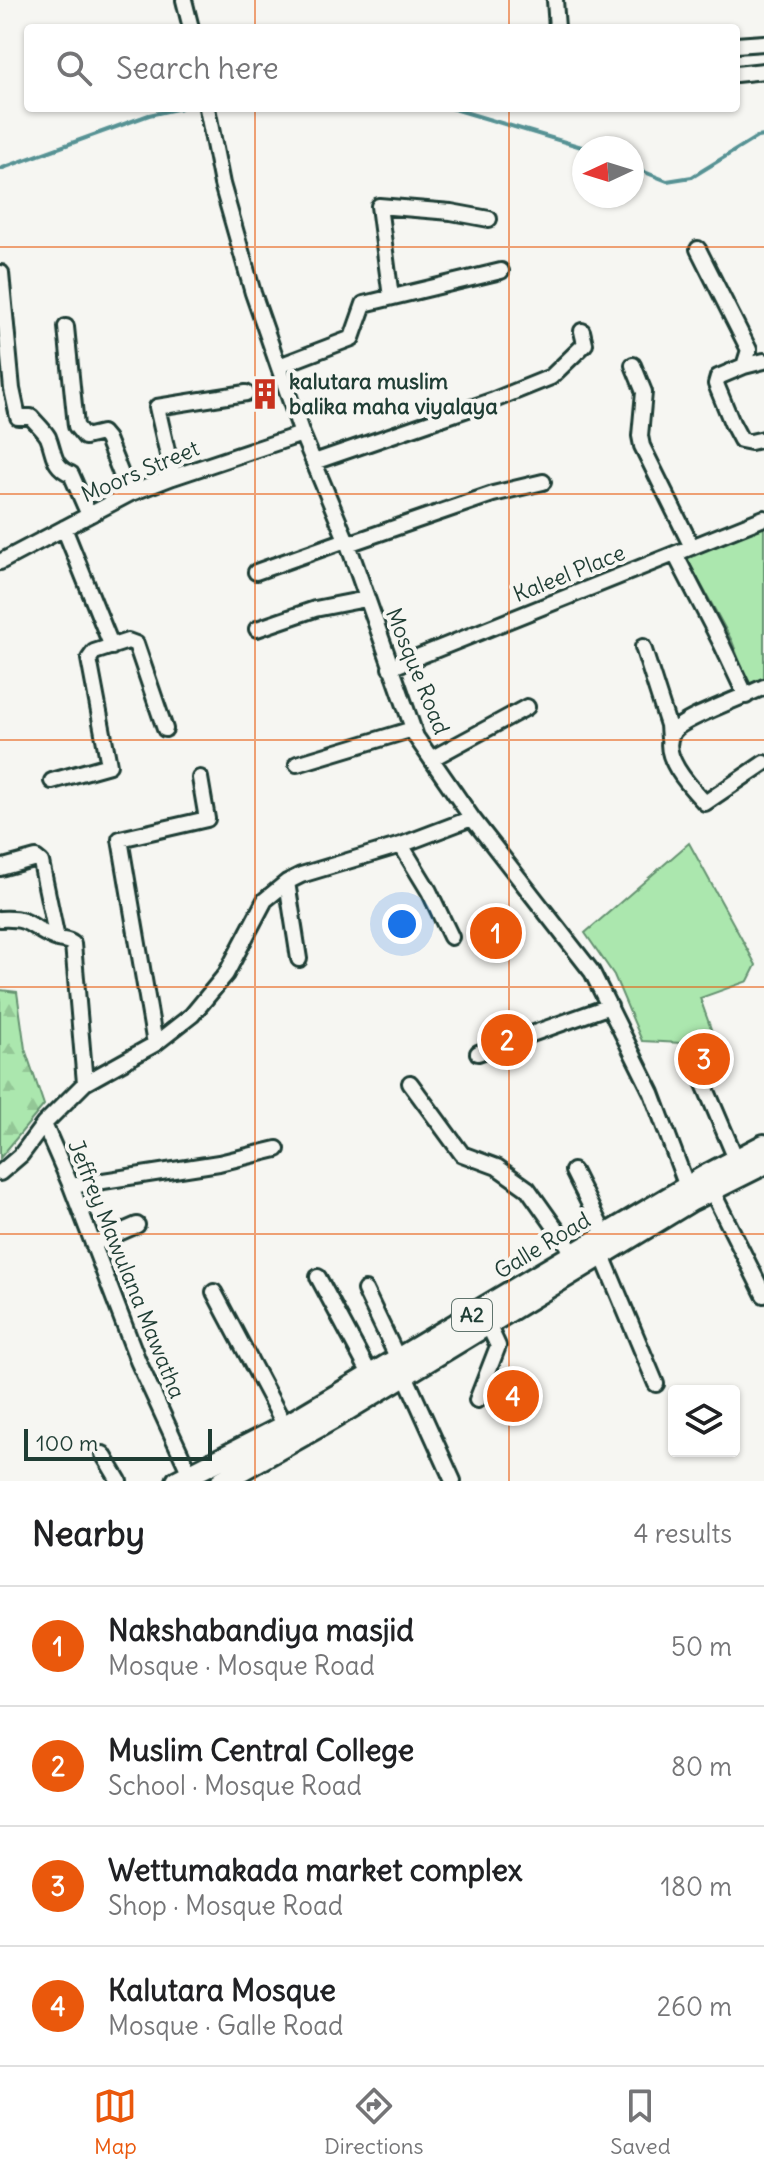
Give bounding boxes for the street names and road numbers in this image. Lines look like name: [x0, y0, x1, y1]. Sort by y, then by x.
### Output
street label: Moors Street: [77, 434, 203, 508]
street label: Kaleel Place: [509, 538, 629, 608]
street label: Mosque Road: [380, 604, 456, 738]
street label: Jeffrey Mawulana Mawatha: [62, 1136, 192, 1402]
street label: Galle Road: [489, 1205, 595, 1285]
road number: A2: [452, 1299, 492, 1331]

